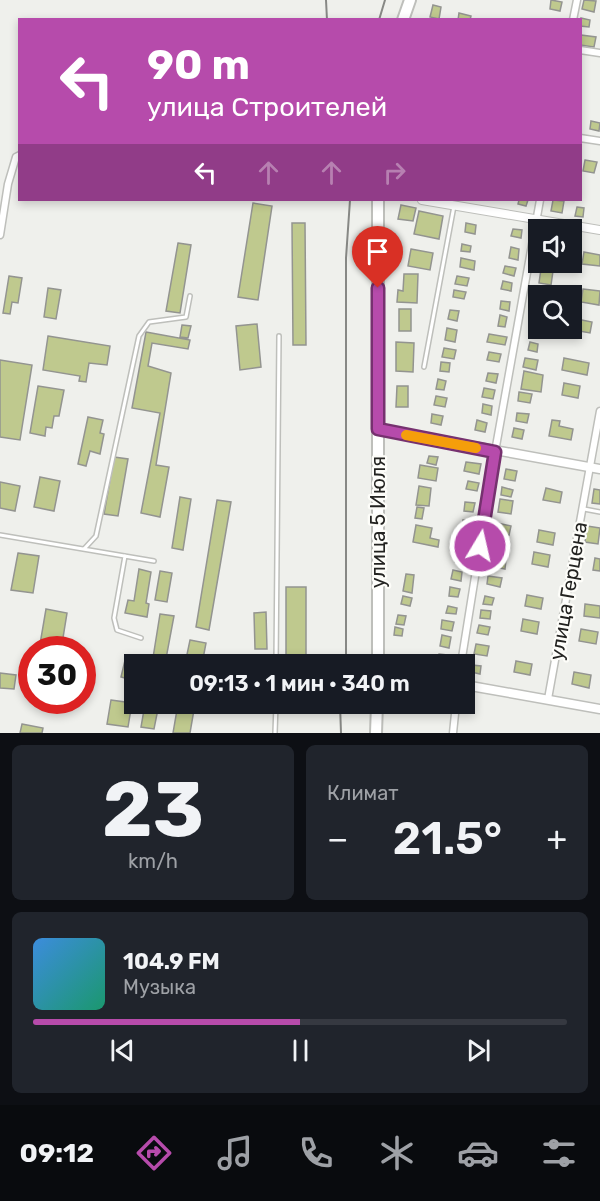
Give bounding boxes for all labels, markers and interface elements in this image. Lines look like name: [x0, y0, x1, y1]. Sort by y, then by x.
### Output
text: 90 m: [147, 40, 250, 90]
icon: left: [48, 42, 126, 120]
text: улица Строителей: [147, 91, 387, 123]
icon: left: [189, 156, 222, 189]
icon: ahead: [252, 156, 285, 189]
icon: ahead: [315, 156, 348, 189]
icon: right: [378, 156, 411, 189]
map controls: [528, 219, 582, 339]
button: sound: [528, 219, 582, 273]
pin: [352, 226, 403, 288]
icon: arrive: [361, 235, 394, 268]
button: search: [528, 285, 582, 339]
street label: улица 5 Июля: [366, 456, 390, 588]
position arrow: [448, 514, 512, 578]
street label: улица Герцена: [544, 520, 592, 662]
speed limit sign: 30: [18, 636, 96, 714]
text: 09:13 · 1 мин · 340 m: [189, 670, 410, 697]
text: 23: [102, 763, 204, 856]
text: Климат: [327, 781, 399, 805]
text: 21.5°: [393, 812, 502, 865]
text: −: [327, 819, 348, 858]
text: +: [546, 819, 567, 858]
text: km/h: [128, 849, 178, 873]
text: 104.9 FM: [123, 948, 220, 975]
text: Музыка: [123, 975, 196, 999]
icon: previous: [106, 1034, 139, 1067]
icon: pause: [284, 1034, 317, 1067]
icon: next: [462, 1034, 495, 1067]
icon: directions: [133, 1132, 175, 1174]
icon: music: [214, 1132, 256, 1174]
icon: phone: [295, 1132, 337, 1174]
icon: climate: [376, 1132, 418, 1174]
icon: car: [457, 1132, 499, 1174]
icon: filters: [538, 1132, 580, 1174]
text: 09:12: [20, 1137, 94, 1169]

